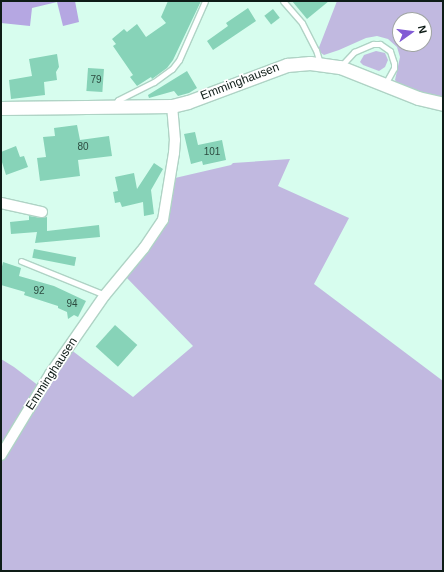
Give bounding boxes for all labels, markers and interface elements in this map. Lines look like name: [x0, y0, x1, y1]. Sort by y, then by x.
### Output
north arrow: [392, 12, 432, 52]
text: N: [416, 24, 429, 35]
street label: Emminghausen: [198, 60, 282, 104]
house number: 79: [90, 74, 102, 86]
house number: 80: [77, 141, 89, 153]
house number: 101: [204, 146, 220, 158]
house number: 92: [33, 285, 45, 297]
house number: 94: [66, 298, 78, 310]
street label: Emminghausen: [23, 335, 81, 413]

